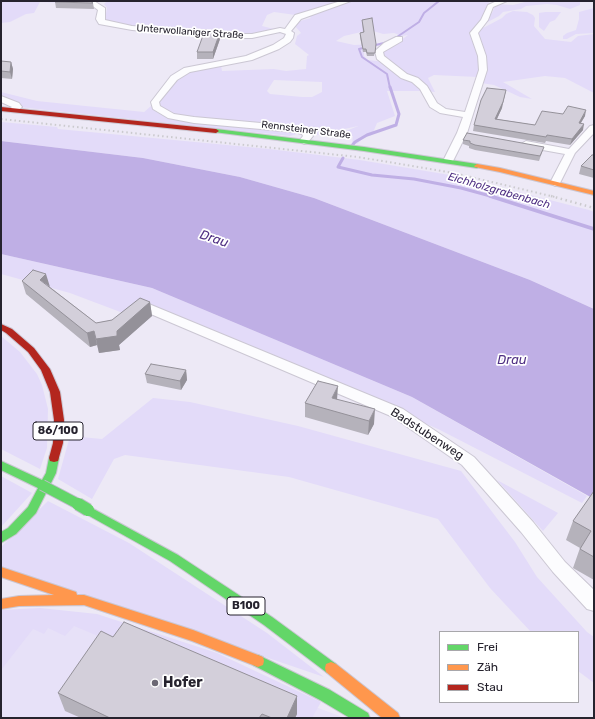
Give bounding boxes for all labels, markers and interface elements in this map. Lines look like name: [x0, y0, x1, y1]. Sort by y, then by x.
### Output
street label: Unterwollaniger Straße: [136, 22, 244, 42]
street label: Rennsteiner Straße: [261, 119, 351, 141]
water label: Eichholzgrabenbach: [446, 170, 552, 212]
water label: Drau: [198, 227, 230, 251]
water label: Drau: [497, 352, 527, 368]
street label: Badstubenweg: [388, 405, 466, 463]
road number: 86/100: [33, 422, 83, 440]
road number: B100: [227, 597, 265, 615]
legend: [439, 631, 579, 703]
text: Frei: [477, 640, 498, 654]
text: Zäh: [477, 660, 498, 674]
place label: Hofer: [163, 675, 203, 691]
marker: Hofer: [150, 678, 160, 688]
text: Stau: [477, 680, 503, 694]

